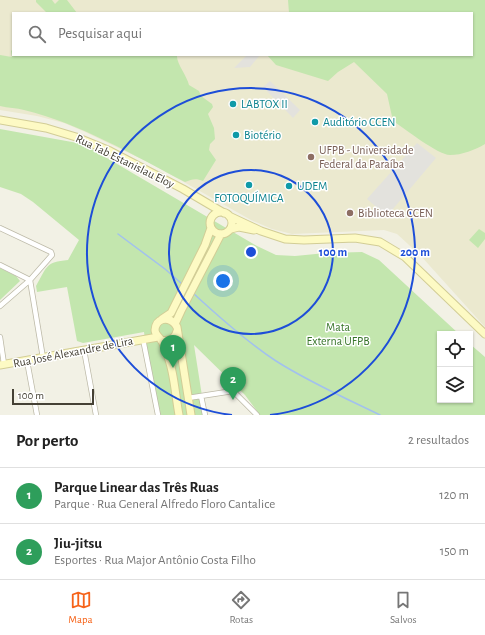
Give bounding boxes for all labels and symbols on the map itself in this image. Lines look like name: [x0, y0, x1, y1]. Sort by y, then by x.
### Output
place label: LABTOX II: [241, 98, 288, 110]
marker: LABTOX II: [228, 99, 238, 109]
place label: Auditório CCEN: [323, 116, 395, 128]
marker: Auditório CCEN: [310, 117, 320, 127]
place label: Biotério: [244, 129, 281, 141]
marker: Biotério: [231, 130, 241, 140]
street label: Rua Tab Estanislau Eloy: [73, 132, 176, 191]
place label: UFPB - Universidade Federal da Paraíba: [319, 144, 414, 170]
marker: UFPB - Universidade Federal da Paraíba: [306, 152, 316, 162]
marker: FOTOQUÍMICA: [244, 180, 254, 190]
place label: UDEM: [297, 180, 328, 192]
marker: UDEM: [284, 181, 294, 191]
place label: FOTOQUÍMICA: [214, 191, 284, 205]
place label: Biblioteca CCEN: [358, 207, 433, 219]
marker: Biblioteca CCEN: [345, 208, 355, 218]
centre of rings: [244, 245, 258, 259]
text: 100 m: [319, 246, 347, 258]
text: 200 m: [400, 246, 430, 258]
your location: [213, 271, 233, 291]
park label: Mata Externa UFPB: [306, 321, 370, 347]
street label: Rua José Alexandre de Lira: [12, 334, 134, 370]
pin: 1: [160, 335, 186, 368]
pin: 2: [220, 367, 246, 400]
scale bar: [12, 387, 94, 406]

